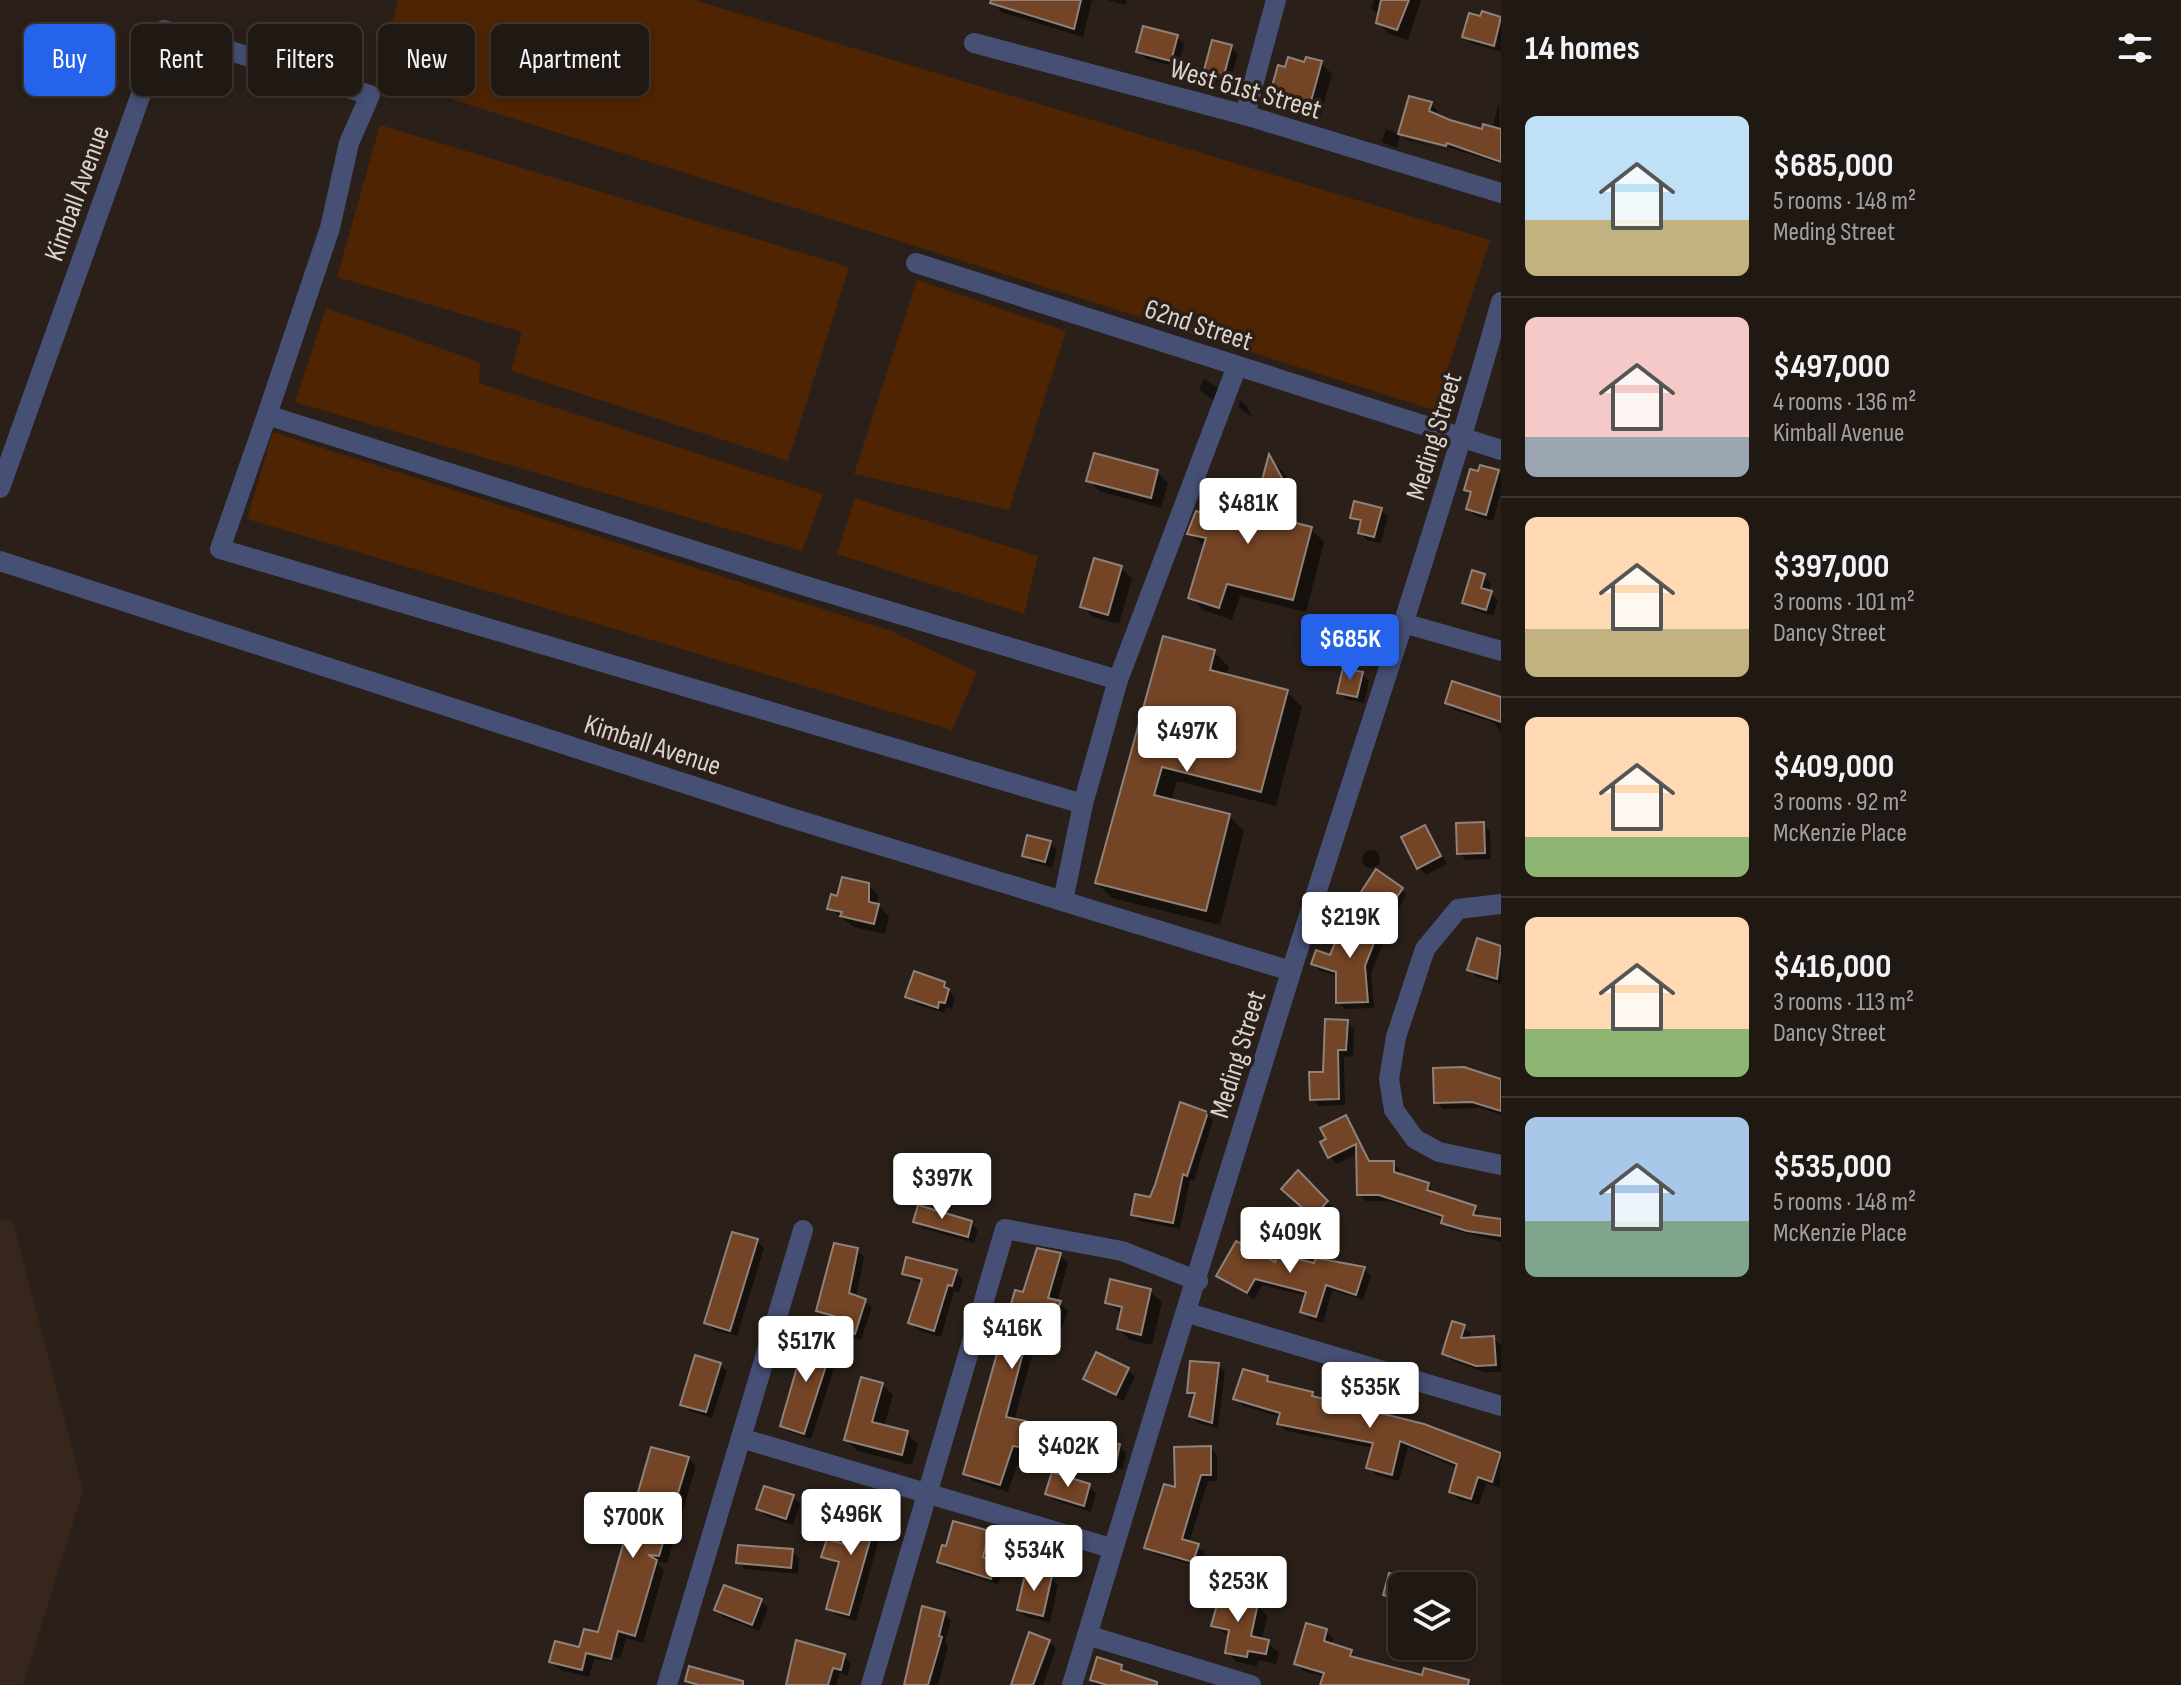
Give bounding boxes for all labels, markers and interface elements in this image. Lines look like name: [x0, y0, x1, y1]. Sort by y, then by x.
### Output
chip: Buy: [24, 24, 115, 96]
chip: Rent: [131, 24, 232, 96]
chip: Filters: [248, 24, 362, 96]
chip: New: [378, 24, 475, 96]
chip: Apartment: [491, 24, 649, 96]
icon: filters: [2113, 26, 2157, 70]
text: 14 homes: [1525, 28, 1640, 69]
street label: West 61st Street: [1166, 52, 1325, 127]
street label: Kimball Avenue: [38, 121, 117, 266]
text: $685,000: [1773, 145, 1894, 186]
icon: home: [1589, 148, 1685, 244]
text: 5 rooms · 148 m²: [1773, 186, 1916, 217]
text: Meding Street: [1773, 217, 1895, 248]
street label: 62nd Street: [1141, 293, 1257, 358]
text: $497,000: [1773, 346, 1890, 387]
icon: home: [1589, 349, 1685, 445]
street label: Meding Street: [1399, 369, 1469, 504]
text: 4 rooms · 136 m²: [1773, 387, 1916, 418]
text: Kimball Avenue: [1773, 418, 1905, 449]
pin: $481K: [1192, 478, 1304, 546]
text: $481K: [1217, 488, 1279, 519]
text: $397,000: [1773, 546, 1890, 587]
icon: home: [1589, 549, 1685, 645]
text: 3 rooms · 101 m²: [1773, 587, 1915, 618]
pin: $685K: [1294, 614, 1406, 682]
text: Dancy Street: [1773, 618, 1886, 649]
text: $685K: [1319, 624, 1381, 655]
pin: $497K: [1131, 706, 1243, 774]
street label: Kimball Avenue: [580, 708, 725, 783]
text: $497K: [1156, 716, 1218, 747]
text: $409,000: [1773, 746, 1894, 787]
icon: home: [1589, 749, 1685, 845]
text: 3 rooms · 92 m²: [1773, 787, 1907, 818]
text: McKenzie Place: [1773, 818, 1907, 849]
pin: $219K: [1294, 892, 1406, 960]
text: $219K: [1320, 902, 1380, 933]
text: $416,000: [1773, 946, 1891, 987]
icon: home: [1589, 949, 1685, 1045]
street label: Meding Street: [1203, 987, 1273, 1122]
text: 3 rooms · 113 m²: [1773, 987, 1914, 1018]
text: Dancy Street: [1773, 1018, 1886, 1049]
text: $535,000: [1773, 1146, 1892, 1187]
icon: home: [1589, 1149, 1685, 1245]
pin: $397K: [886, 1153, 998, 1221]
text: $397K: [911, 1163, 973, 1194]
text: 5 rooms · 148 m²: [1773, 1187, 1916, 1218]
pin: $409K: [1234, 1207, 1346, 1275]
text: $409K: [1259, 1217, 1321, 1248]
text: McKenzie Place: [1773, 1218, 1907, 1249]
pin: $416K: [956, 1303, 1068, 1371]
text: $416K: [982, 1313, 1042, 1344]
pin: $517K: [750, 1316, 862, 1384]
text: $517K: [776, 1326, 836, 1357]
pin: $535K: [1314, 1362, 1426, 1430]
text: $535K: [1340, 1372, 1400, 1403]
pin: $402K: [1012, 1421, 1124, 1489]
text: $402K: [1037, 1431, 1099, 1462]
pin: $496K: [795, 1489, 907, 1557]
pin: $700K: [577, 1492, 689, 1560]
text: $496K: [820, 1499, 882, 1530]
text: $700K: [602, 1502, 664, 1533]
pin: $534K: [978, 1525, 1090, 1593]
text: $534K: [1003, 1535, 1065, 1566]
pin: $253K: [1182, 1556, 1294, 1624]
text: $253K: [1208, 1566, 1268, 1597]
map controls: [1388, 1572, 1476, 1660]
button: layers: [1388, 1572, 1476, 1660]

